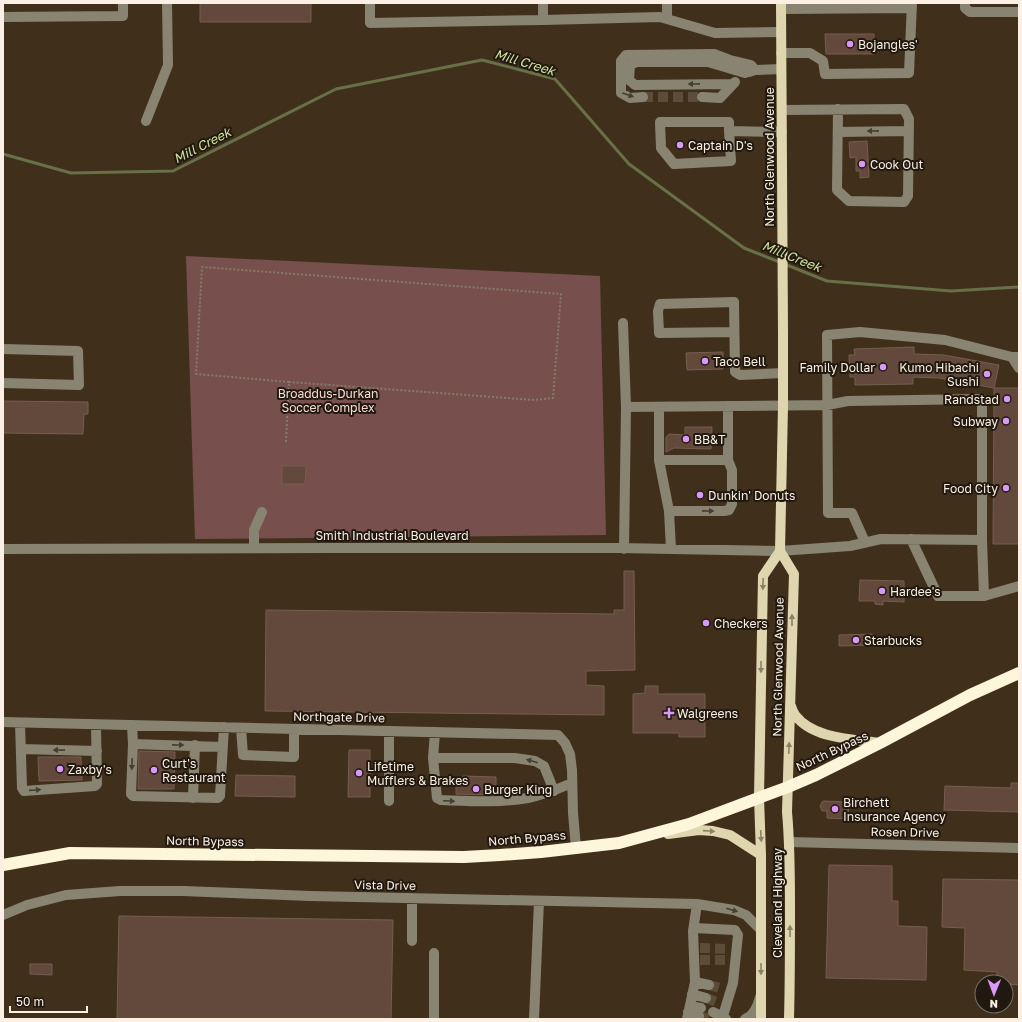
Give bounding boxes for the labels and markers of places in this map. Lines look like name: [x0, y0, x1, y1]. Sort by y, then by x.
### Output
place label: Bojangles': [858, 37, 918, 52]
marker: Bojangles': [845, 39, 855, 49]
place label: Captain D's: [688, 138, 753, 153]
marker: Captain D's: [675, 140, 685, 150]
place label: Cook Out: [870, 157, 923, 172]
marker: Cook Out: [857, 159, 867, 169]
place label: Taco Bell: [713, 354, 766, 369]
marker: Taco Bell: [700, 356, 710, 366]
place label: Family Dollar: [799, 360, 875, 375]
place label: Kumo Hibachi Sushi: [899, 360, 979, 389]
marker: Family Dollar: [878, 362, 888, 372]
marker: Kumo Hibachi Sushi: [982, 369, 992, 379]
place label: Randstad: [944, 392, 999, 407]
marker: Randstad: [1002, 394, 1012, 404]
place label: Subway: [953, 414, 998, 429]
marker: Subway: [1001, 416, 1011, 426]
place label: BB&T: [694, 432, 726, 447]
marker: BB&T: [681, 434, 691, 444]
place label: Food City: [943, 481, 998, 496]
marker: Food City: [1001, 483, 1011, 493]
place label: Dunkin' Donuts: [708, 488, 795, 503]
marker: Dunkin' Donuts: [695, 490, 705, 500]
place label: Hardee's: [890, 584, 941, 599]
marker: Hardee's: [877, 586, 887, 596]
place label: Checkers: [714, 616, 768, 631]
marker: Checkers: [701, 618, 711, 628]
place label: Starbucks: [864, 633, 922, 648]
marker: Starbucks: [851, 635, 861, 645]
place label: Walgreens: [677, 706, 738, 721]
marker: Walgreens: [664, 708, 674, 718]
place label: Curt's Restaurant: [162, 756, 226, 785]
place label: Lifetime Mufflers & Brakes: [367, 759, 468, 788]
place label: Zaxby's: [68, 762, 112, 777]
marker: Zaxby's: [55, 764, 65, 774]
marker: Curt's Restaurant: [149, 765, 159, 775]
marker: Lifetime Mufflers & Brakes: [354, 768, 364, 778]
place label: Burger King: [484, 782, 552, 797]
marker: Burger King: [471, 784, 481, 794]
place label: Birchett Insurance Agency: [843, 795, 946, 824]
marker: Birchett Insurance Agency: [830, 804, 840, 814]

